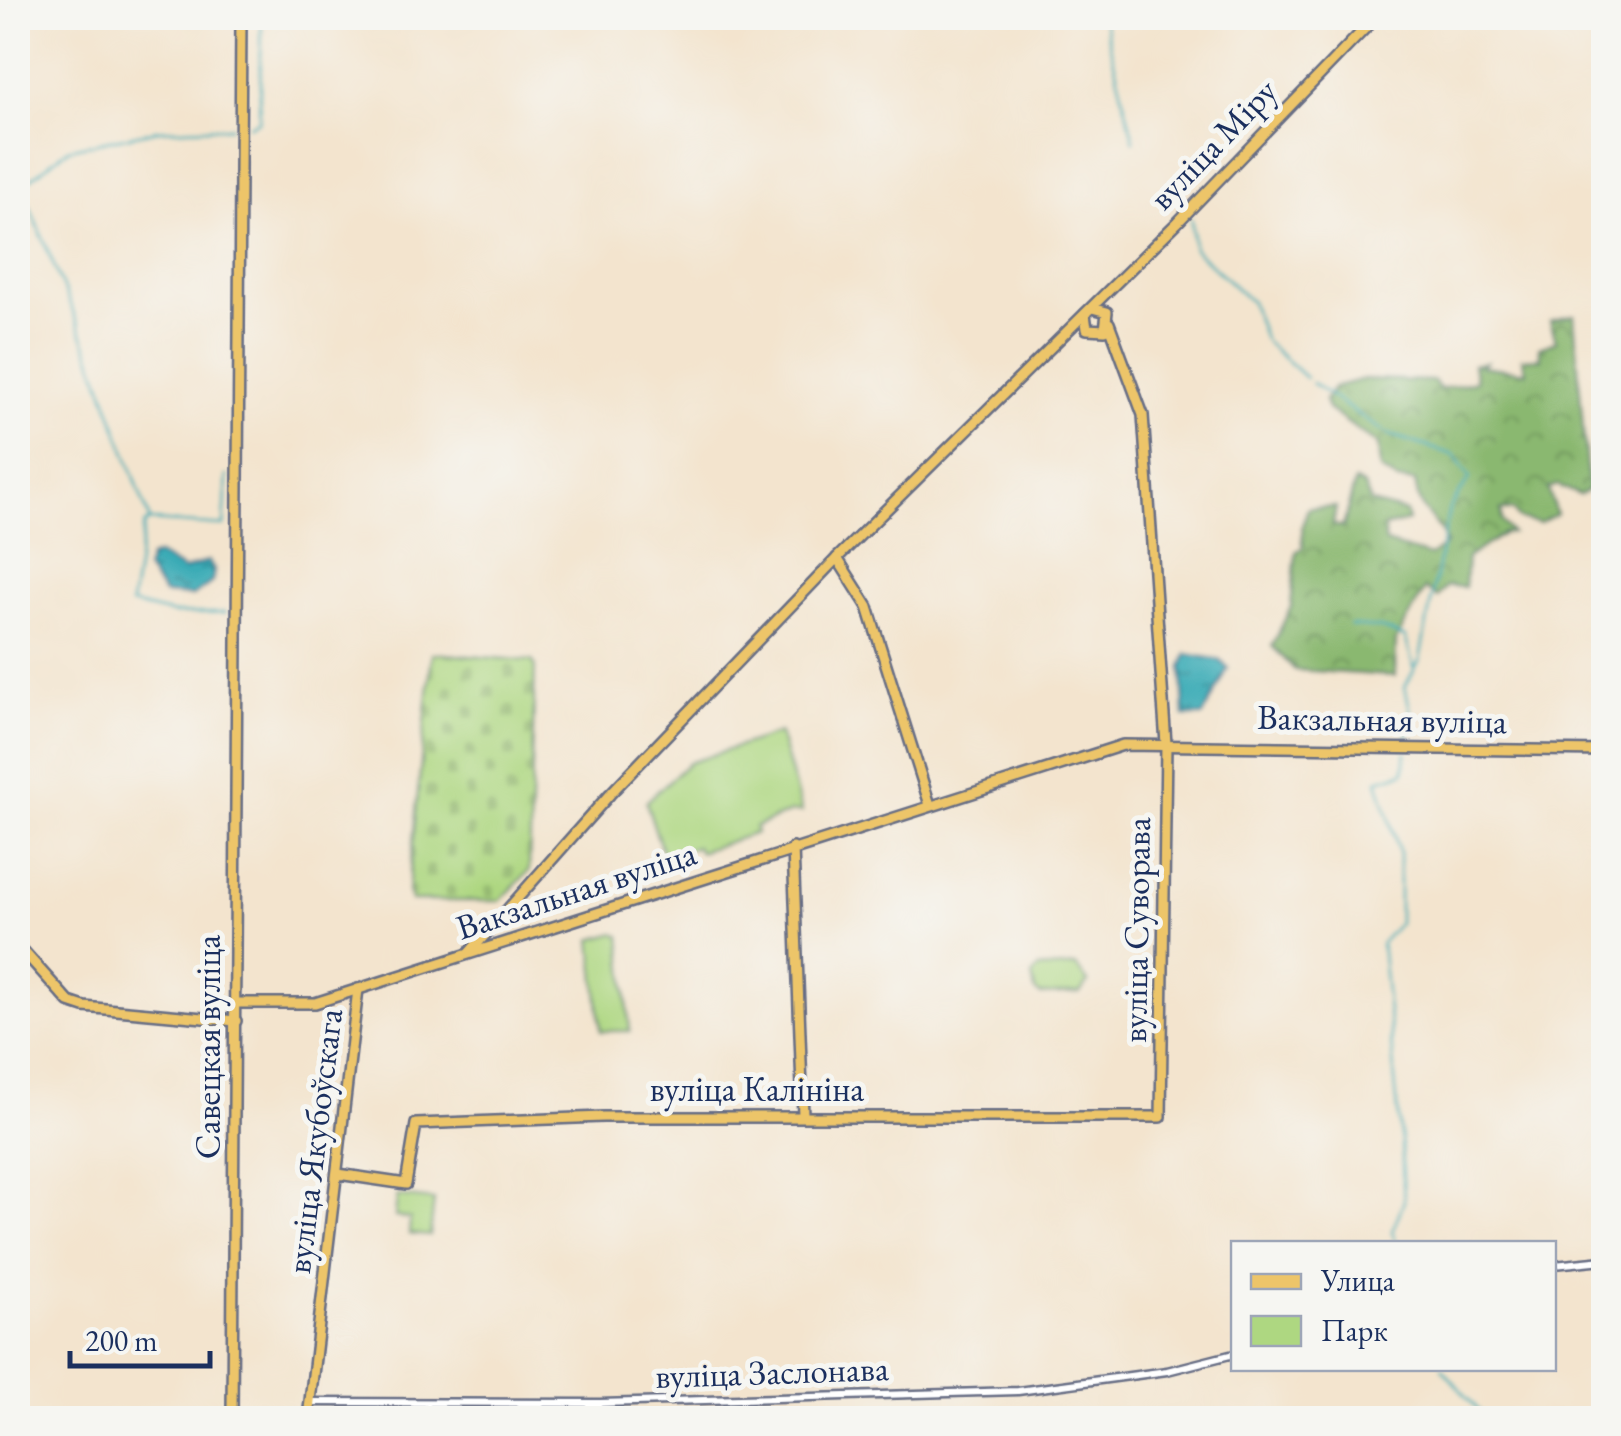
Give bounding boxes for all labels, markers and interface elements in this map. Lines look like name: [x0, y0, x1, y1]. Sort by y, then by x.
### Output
street label: вуліца Міру: [1139, 68, 1288, 220]
street label: Вакзальная вуліца: [1257, 694, 1507, 744]
street label: вуліца Суворава: [1111, 817, 1161, 1043]
street label: Вакзальная вуліца: [450, 830, 702, 950]
street label: Савецкая вуліца: [185, 935, 231, 1159]
street label: вуліца Якубоўскага: [275, 1006, 353, 1276]
street label: вуліца Калініна: [650, 1066, 864, 1112]
legend: [1231, 1241, 1556, 1371]
text: Улица: [1320, 1261, 1395, 1300]
scale bar: [70, 1306, 210, 1368]
text: Парк: [1321, 1311, 1388, 1350]
text: 200 m: [85, 1321, 158, 1360]
street label: вуліца Заслонава: [655, 1345, 890, 1399]

